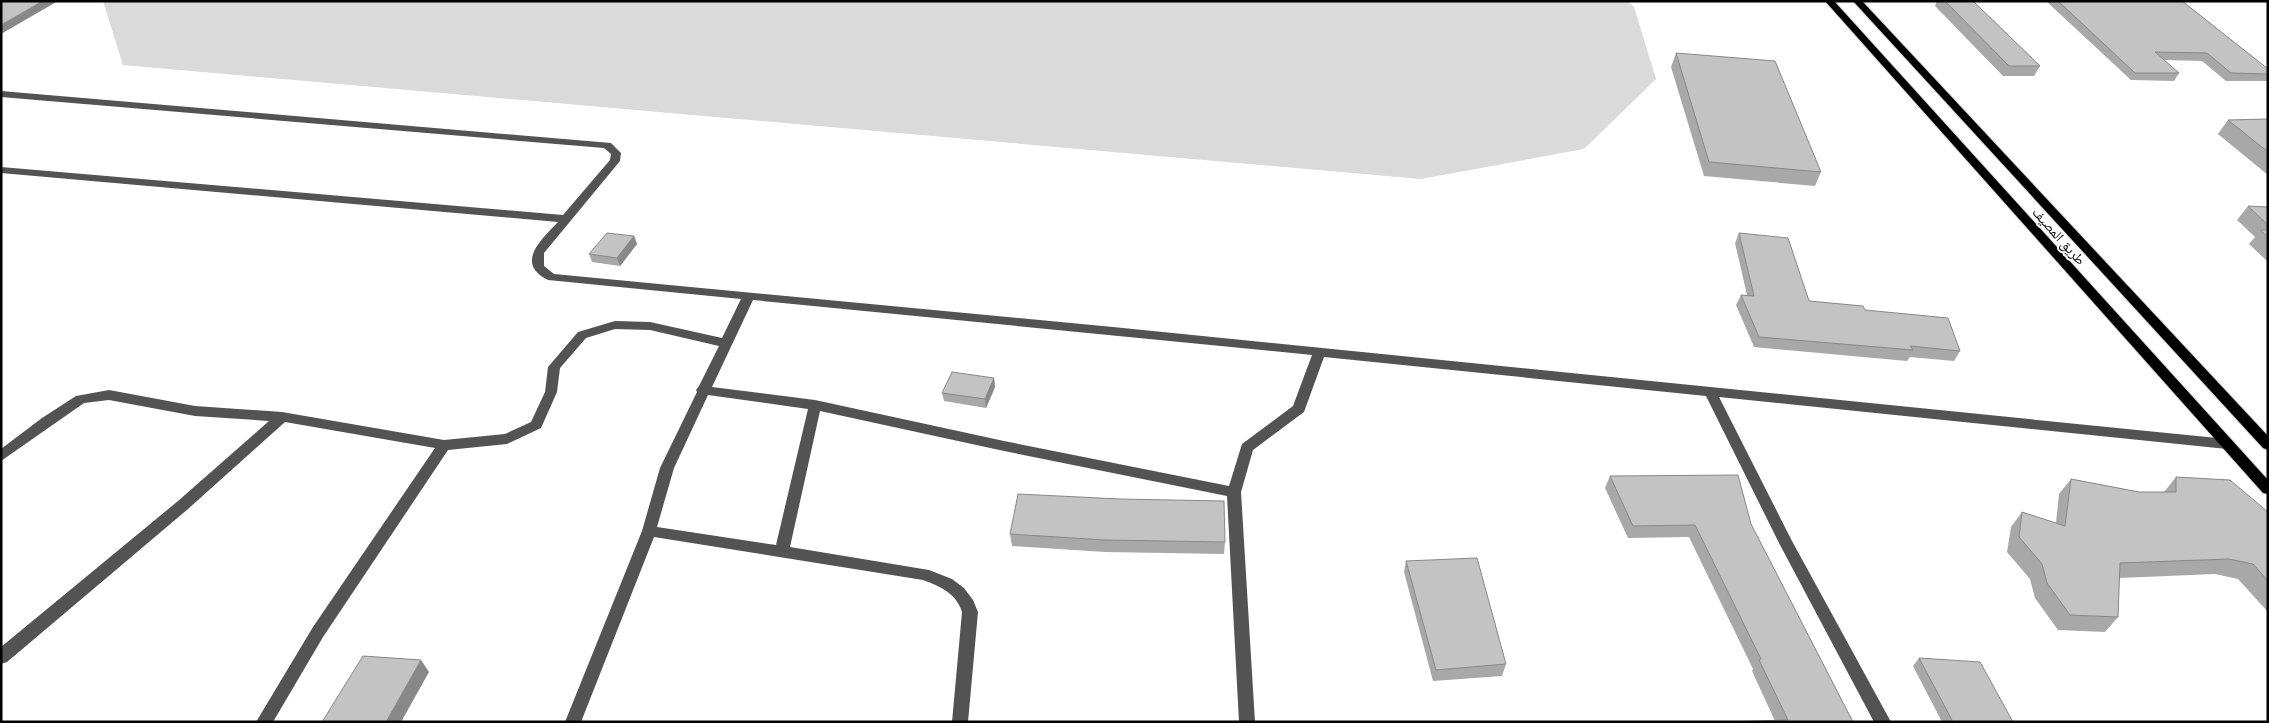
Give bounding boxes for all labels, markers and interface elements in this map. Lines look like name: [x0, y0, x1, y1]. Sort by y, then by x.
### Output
street label: طريق المصيف: [2028, 204, 2089, 269]

